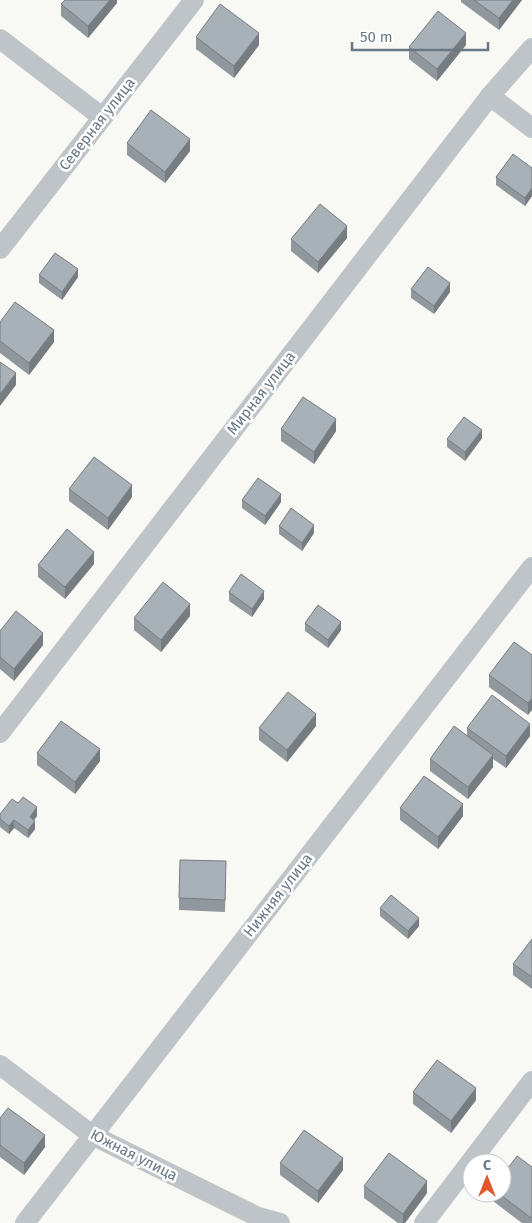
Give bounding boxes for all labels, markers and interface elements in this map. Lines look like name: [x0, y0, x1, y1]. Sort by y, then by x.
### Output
scale bar: [352, 20, 488, 52]
text: 50 m: [360, 28, 393, 46]
street label: Северная улица: [55, 74, 139, 174]
street label: Мирная улица: [223, 348, 299, 438]
street label: Нижняя улица: [240, 850, 316, 940]
street label: Южная улица: [87, 1125, 181, 1185]
north arrow: [462, 1153, 512, 1203]
text: С: [483, 1157, 491, 1174]

